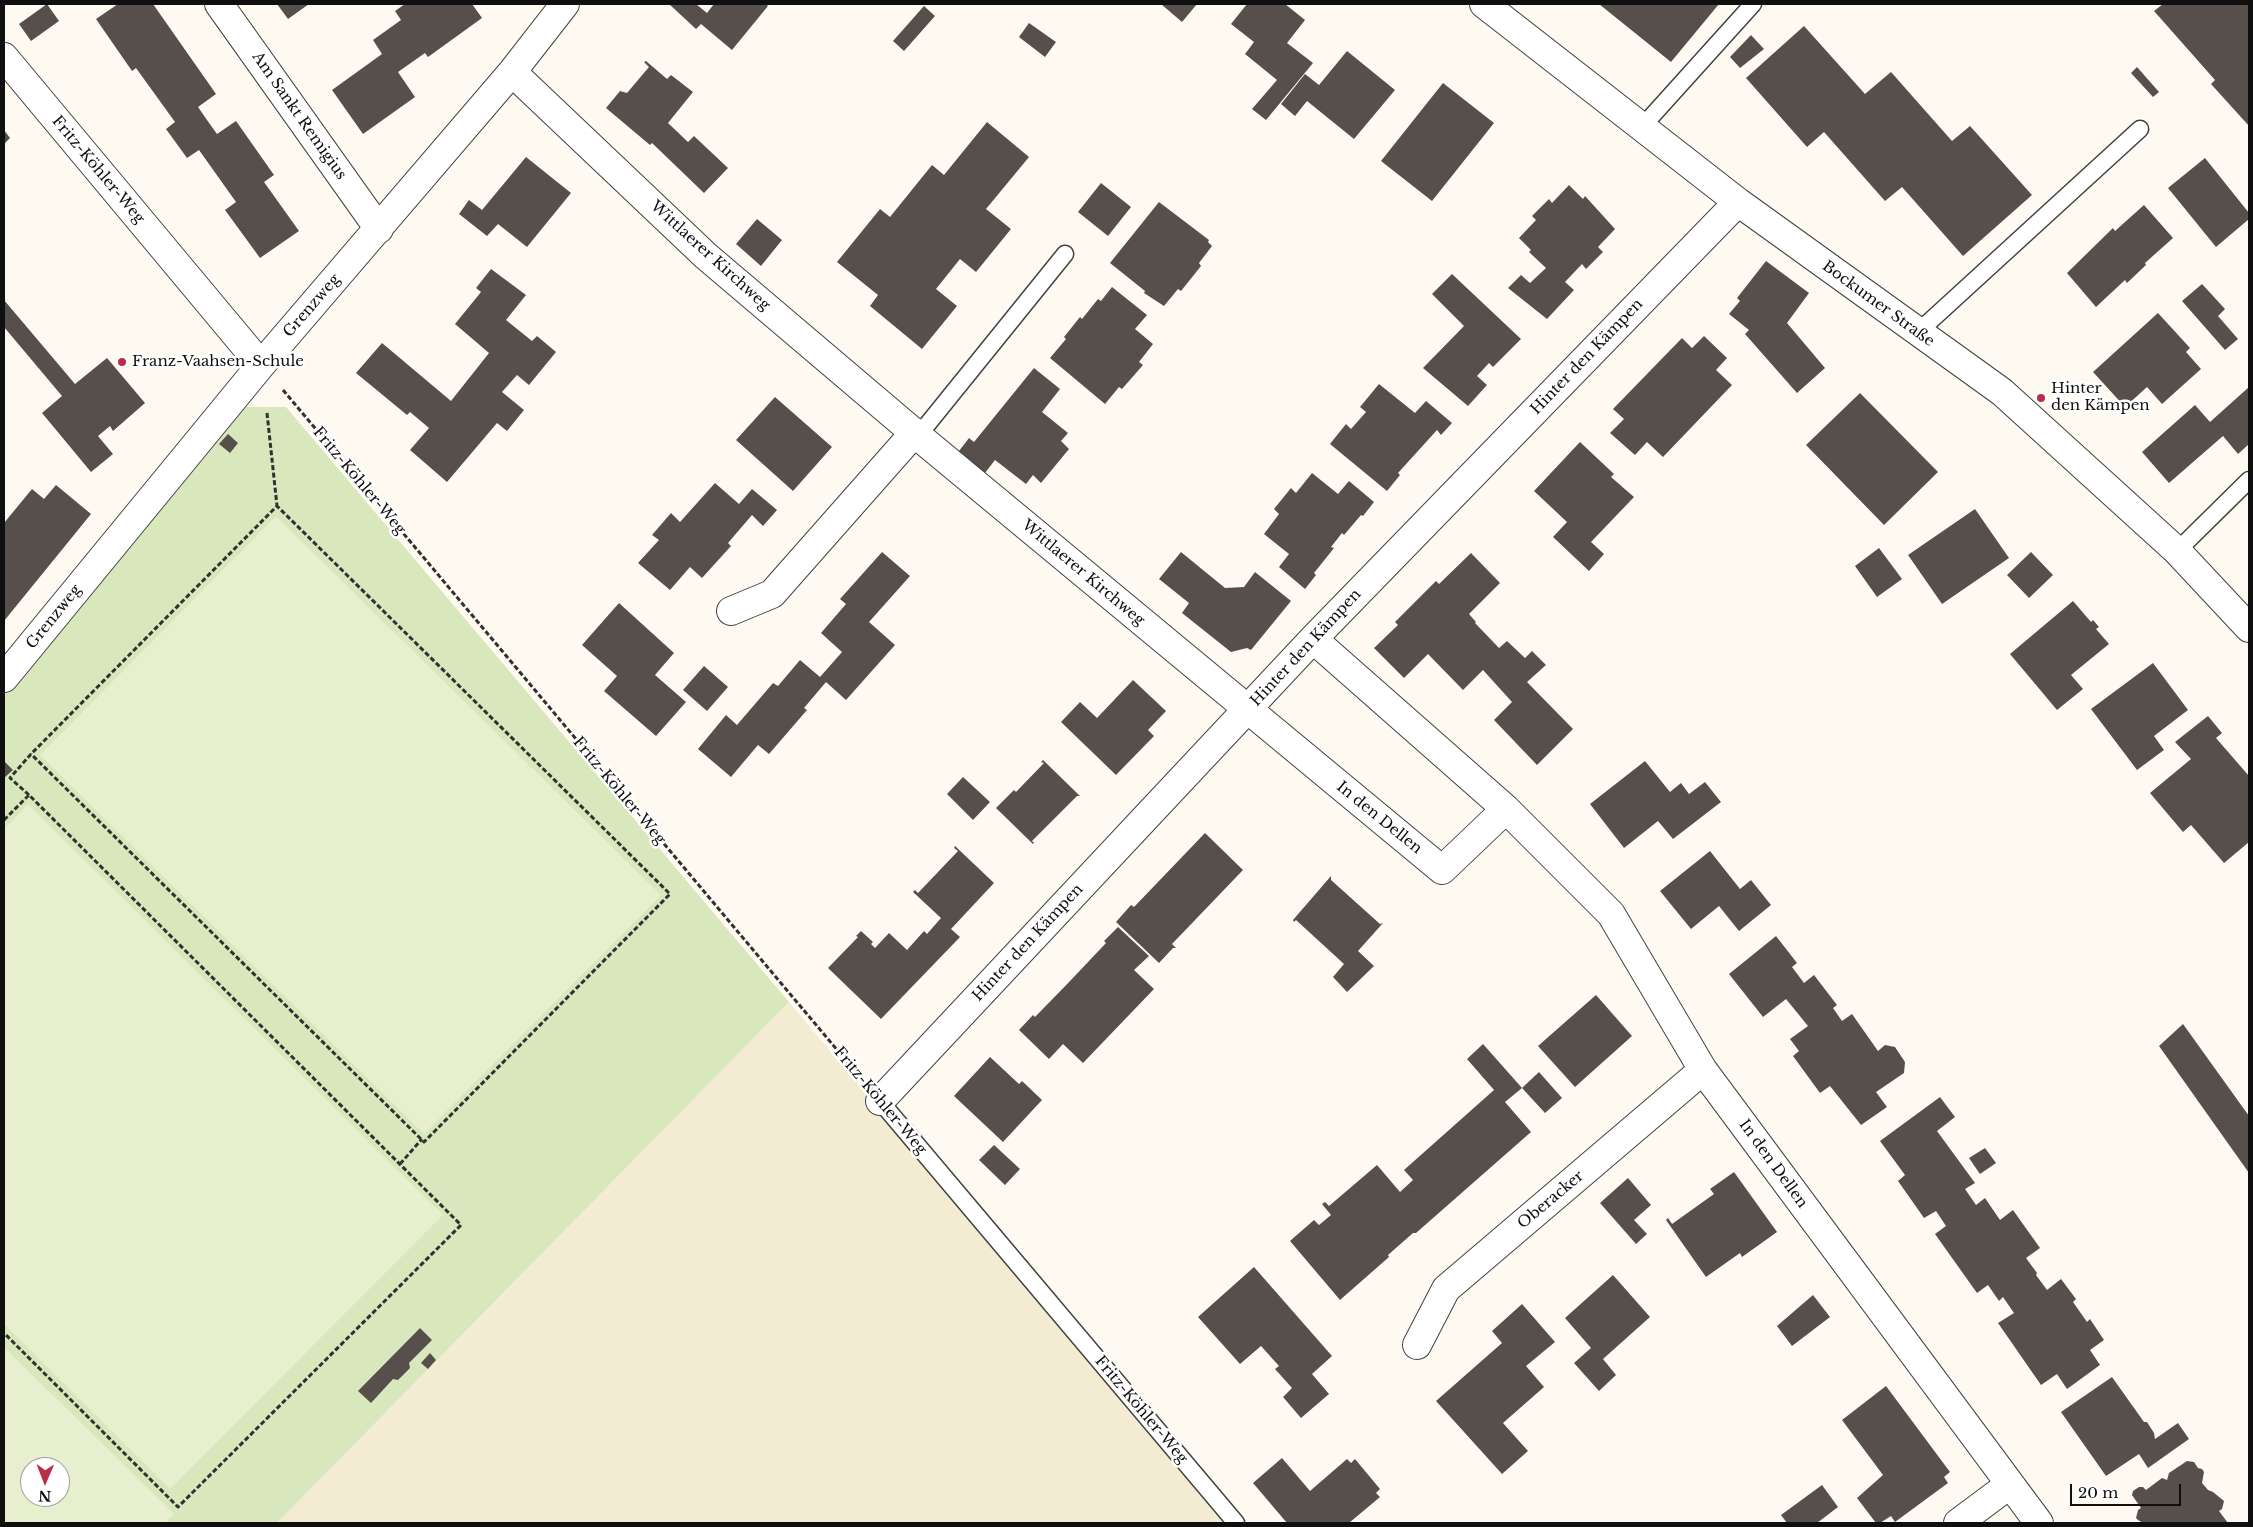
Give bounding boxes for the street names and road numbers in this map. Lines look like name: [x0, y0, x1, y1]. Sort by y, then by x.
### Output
street label: Am Sankt Remigius: [248, 49, 350, 183]
street label: Fritz-Köhler-Weg: [48, 113, 148, 227]
street label: Wittlaerer Kirchweg: [646, 198, 774, 314]
street label: Bockumer Straße: [1818, 257, 1938, 351]
street label: Grenzweg: [280, 271, 344, 341]
street label: Hinter den Kämpen: [1527, 295, 1647, 419]
street label: Fritz-Köhler-Weg: [309, 424, 409, 538]
street label: Wittlaerer Kirchweg: [1018, 516, 1148, 630]
street label: Grenzweg: [23, 581, 85, 653]
street label: Hinter den Kämpen: [1247, 586, 1365, 710]
street label: Fritz-Köhler-Weg: [569, 734, 669, 848]
street label: In den Dellen: [1333, 778, 1425, 858]
street label: Hinter den Kämpen: [969, 881, 1087, 1005]
street label: Fritz-Köhler-Weg: [830, 1044, 930, 1158]
street label: In den Dellen: [1735, 1116, 1811, 1212]
street label: Oberacker: [1514, 1167, 1588, 1233]
street label: Fritz-Köhler-Weg: [1091, 1353, 1191, 1467]

